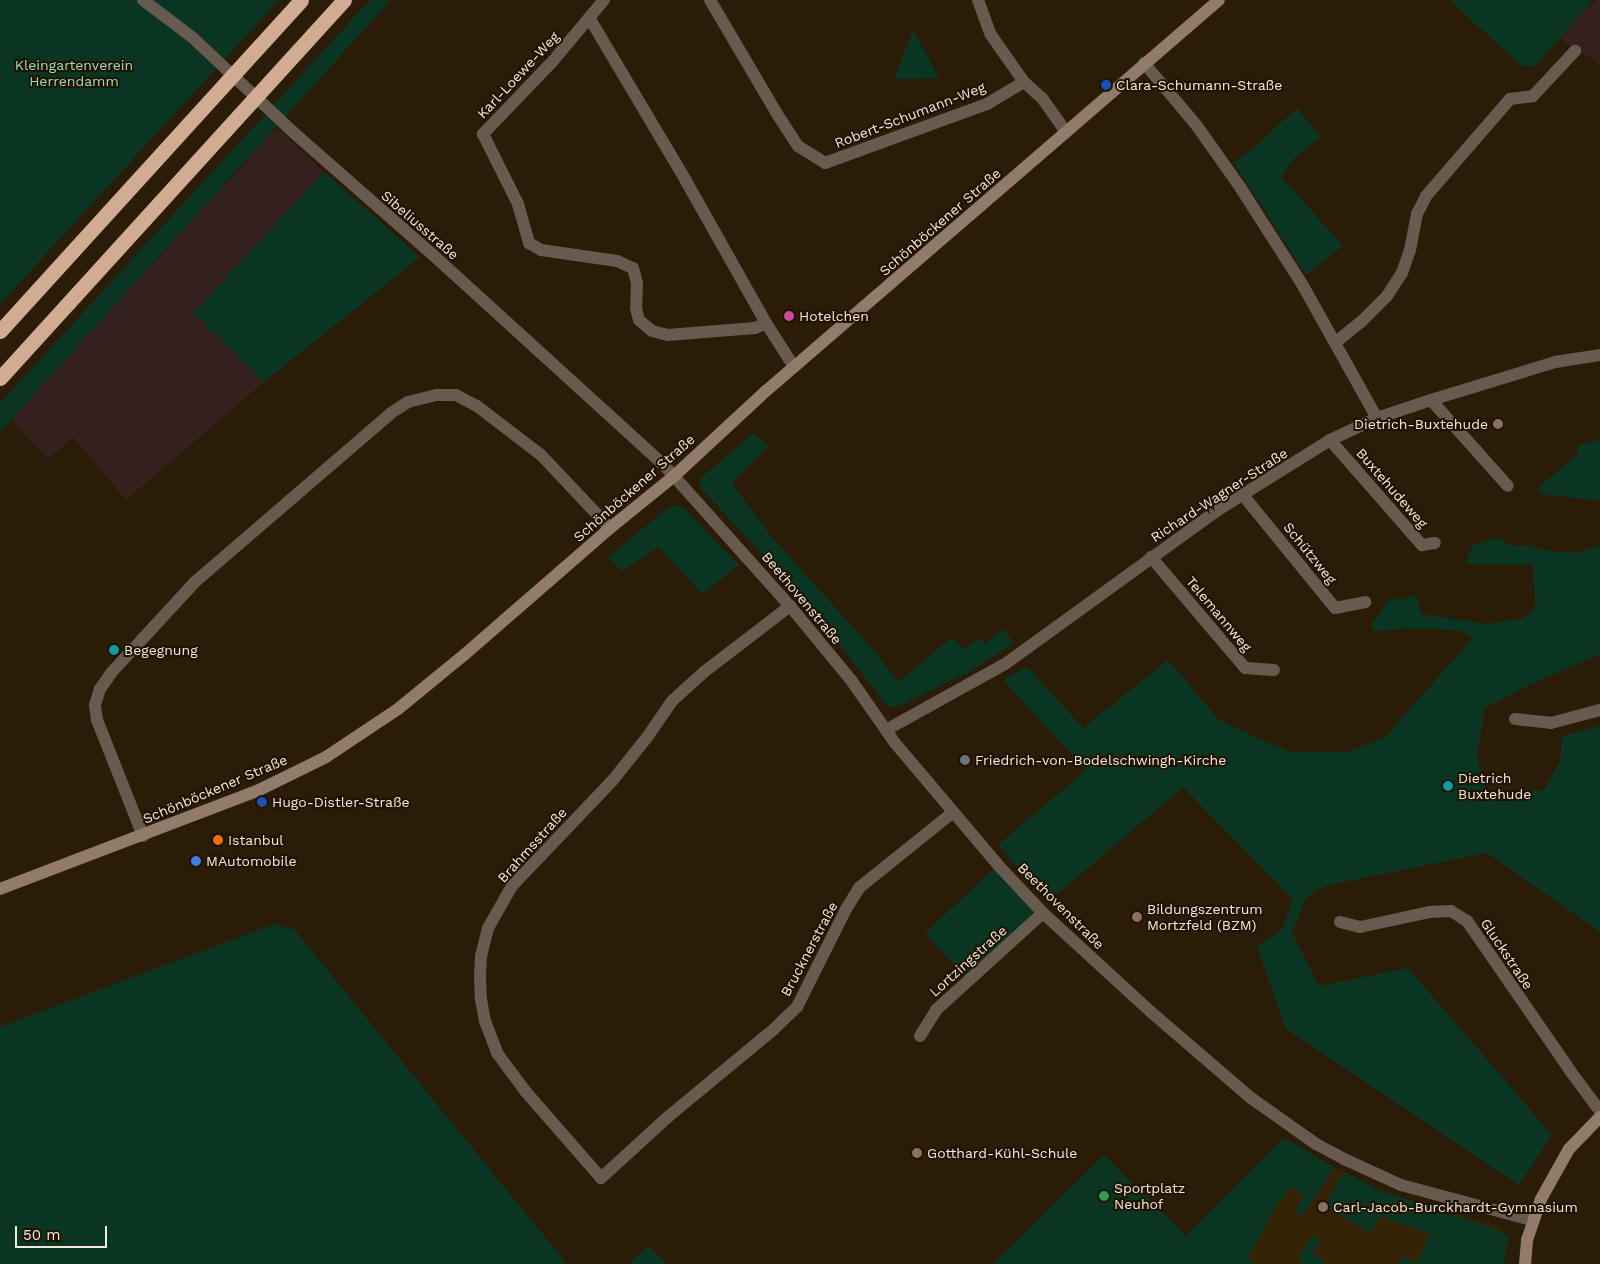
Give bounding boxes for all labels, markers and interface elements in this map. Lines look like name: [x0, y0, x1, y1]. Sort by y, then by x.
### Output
street label: Karl-Loewe-Weg: [473, 28, 563, 122]
park label: Kleingartenverein Herrendamm: [15, 57, 133, 90]
place label: Clara-Schumann-Straße: [1116, 77, 1282, 93]
street label: Robert-Schumann-Weg: [832, 78, 988, 152]
marker: Clara-Schumann-Straße: [1100, 79, 1112, 91]
street label: Schönböckener Straße: [876, 165, 1004, 279]
street label: Sibeliusstraße: [378, 187, 462, 263]
place label: Hotelchen: [799, 308, 869, 324]
marker: Hotelchen: [783, 310, 795, 322]
place label: Dietrich-Buxtehude: [1354, 416, 1488, 432]
marker: Dietrich-Buxtehude: [1492, 418, 1504, 430]
street label: Schönböckener Straße: [570, 431, 698, 545]
street label: Richard-Wagner-Straße: [1147, 444, 1291, 546]
street label: Buxtehudeweg: [1353, 445, 1431, 531]
street label: Schützweg: [1280, 519, 1340, 587]
street label: Beethovenstraße: [758, 548, 846, 648]
street label: Telemannweg: [1183, 573, 1255, 655]
place label: Begegnung: [124, 642, 198, 658]
marker: Begegnung: [108, 644, 120, 656]
street label: Schönböckener Straße: [140, 751, 290, 827]
place label: Friedrich-von-Bodelschwingh-Kirche: [975, 752, 1226, 768]
marker: Friedrich-von-Bodelschwingh-Kirche: [959, 754, 971, 766]
place label: Dietrich Buxtehude: [1458, 770, 1531, 802]
marker: Dietrich Buxtehude: [1442, 780, 1454, 792]
place label: Hugo-Distler-Straße: [272, 794, 410, 810]
marker: Hugo-Distler-Straße: [256, 796, 268, 808]
street label: Brahmsstraße: [494, 804, 570, 886]
place label: Istanbul: [228, 832, 284, 848]
marker: Istanbul: [212, 834, 224, 846]
place label: MAutomobile: [206, 853, 297, 869]
marker: MAutomobile: [190, 855, 202, 867]
street label: Beethovenstraße: [1014, 859, 1108, 953]
street label: Brucknerstraße: [777, 899, 841, 999]
place label: Bildungszentrum Mortzfeld (BZM): [1147, 901, 1263, 934]
marker: Bildungszentrum Mortzfeld (BZM): [1131, 911, 1143, 923]
street label: Gluckstraße: [1477, 915, 1537, 993]
street label: Lortzingstraße: [926, 922, 1010, 1000]
place label: Gotthard-Kühl-Schule: [927, 1145, 1077, 1161]
marker: Gotthard-Kühl-Schule: [911, 1147, 923, 1159]
place label: Sportplatz Neuhof: [1114, 1180, 1185, 1212]
marker: Sportplatz Neuhof: [1098, 1190, 1110, 1202]
place label: Carl-Jacob-Burckhardt-Gymnasium: [1333, 1199, 1578, 1215]
marker: Carl-Jacob-Burckhardt-Gymnasium: [1317, 1201, 1329, 1213]
scale bar: [18, 1216, 110, 1248]
text: 50 m: [23, 1226, 60, 1244]

